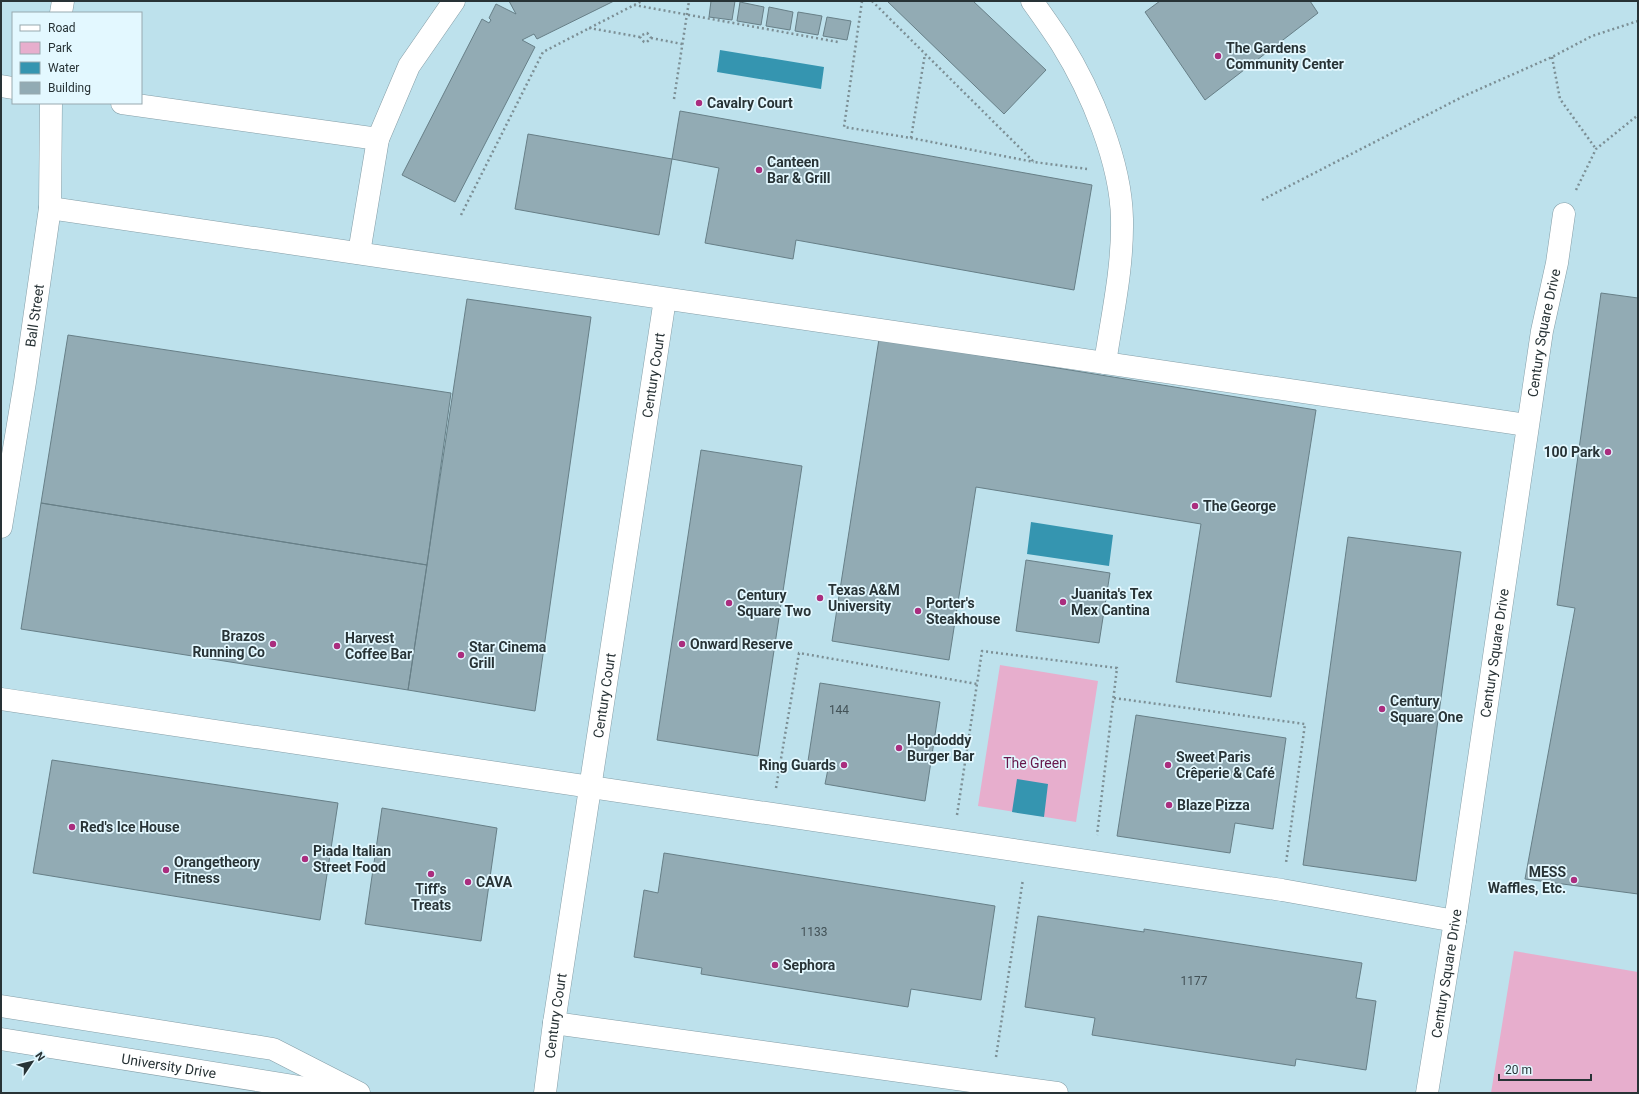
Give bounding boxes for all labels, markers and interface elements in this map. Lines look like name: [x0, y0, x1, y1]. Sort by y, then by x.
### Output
legend: [12, 12, 142, 104]
text: Road: [48, 21, 76, 35]
place label: The Gardens Community Center: [1226, 40, 1344, 72]
text: Park: [48, 41, 73, 55]
marker: The Gardens Community Center: [1213, 51, 1223, 61]
text: Water: [48, 61, 79, 75]
text: Building: [48, 81, 91, 95]
place label: Cavalry Court: [707, 95, 793, 111]
marker: Cavalry Court: [694, 98, 704, 108]
place label: Canteen Bar & Grill: [767, 154, 831, 186]
marker: Canteen Bar & Grill: [754, 165, 764, 175]
street label: Century Square Drive: [1524, 267, 1563, 398]
street label: Ball Street: [22, 283, 47, 348]
street label: Century Court: [639, 331, 668, 419]
place label: 100 Park: [1543, 444, 1601, 460]
marker: 100 Park: [1603, 447, 1613, 457]
place label: The George: [1203, 498, 1277, 514]
marker: The George: [1190, 501, 1200, 511]
place label: Texas A&M University: [828, 582, 900, 614]
place label: Juanita's Tex Mex Cantina: [1071, 586, 1153, 618]
place label: Century Square Two: [737, 587, 811, 619]
street label: Century Square Drive: [1477, 588, 1512, 719]
marker: Texas A&M University: [815, 593, 825, 603]
place label: Porter's Steakhouse: [926, 595, 1001, 627]
marker: Juanita's Tex Mex Cantina: [1058, 597, 1068, 607]
marker: Century Square Two: [724, 598, 734, 608]
marker: Porter's Steakhouse: [913, 606, 923, 616]
place label: Brazos Running Co: [192, 628, 265, 660]
place label: Harvest Coffee Bar: [345, 630, 412, 662]
place label: Onward Reserve: [690, 636, 793, 652]
marker: Brazos Running Co: [268, 639, 278, 649]
place label: Star Cinema Grill: [469, 639, 547, 671]
marker: Onward Reserve: [677, 639, 687, 649]
marker: Harvest Coffee Bar: [332, 641, 342, 651]
marker: Star Cinema Grill: [456, 650, 466, 660]
street label: Century Court: [590, 651, 619, 739]
place label: Century Square One: [1390, 693, 1463, 725]
house number: 144: [829, 703, 849, 717]
marker: Century Square One: [1377, 704, 1387, 714]
place label: Hopdoddy Burger Bar: [907, 732, 975, 764]
marker: Hopdoddy Burger Bar: [894, 743, 904, 753]
place label: Sweet Paris Crêperie & Café: [1176, 749, 1275, 781]
park label: The Green: [1003, 755, 1067, 771]
place label: Ring Guards: [759, 757, 836, 773]
marker: Ring Guards: [839, 760, 849, 770]
marker: Sweet Paris Crêperie & Café: [1163, 760, 1173, 770]
place label: Blaze Pizza: [1177, 797, 1250, 813]
marker: Blaze Pizza: [1164, 800, 1174, 810]
place label: Red's Ice House: [80, 819, 180, 835]
marker: Red's Ice House: [67, 822, 77, 832]
place label: Piada Italian Street Food: [313, 843, 391, 875]
place label: Orangetheory Fitness: [174, 854, 261, 886]
marker: Piada Italian Street Food: [300, 854, 310, 864]
place label: MESS Waffles, Etc.: [1488, 864, 1566, 896]
marker: Orangetheory Fitness: [161, 865, 171, 875]
marker: Tiff's Treats: [426, 869, 436, 879]
place label: CAVA: [476, 874, 513, 890]
marker: MESS Waffles, Etc.: [1569, 875, 1579, 885]
marker: CAVA: [463, 877, 473, 887]
place label: Tiff's Treats: [411, 881, 451, 913]
street label: Century Square Drive: [1428, 908, 1465, 1039]
house number: 1133: [801, 925, 827, 939]
place label: Sephora: [783, 957, 836, 973]
marker: Sephora: [770, 960, 780, 970]
street label: Century Court: [542, 971, 570, 1059]
house number: 1177: [1181, 974, 1208, 988]
north arrow: [12, 1042, 52, 1082]
text: N: [32, 1050, 47, 1064]
street label: University Drive: [120, 1050, 217, 1081]
scale bar: [1499, 1056, 1591, 1082]
text: 20 m: [1505, 1063, 1532, 1077]

